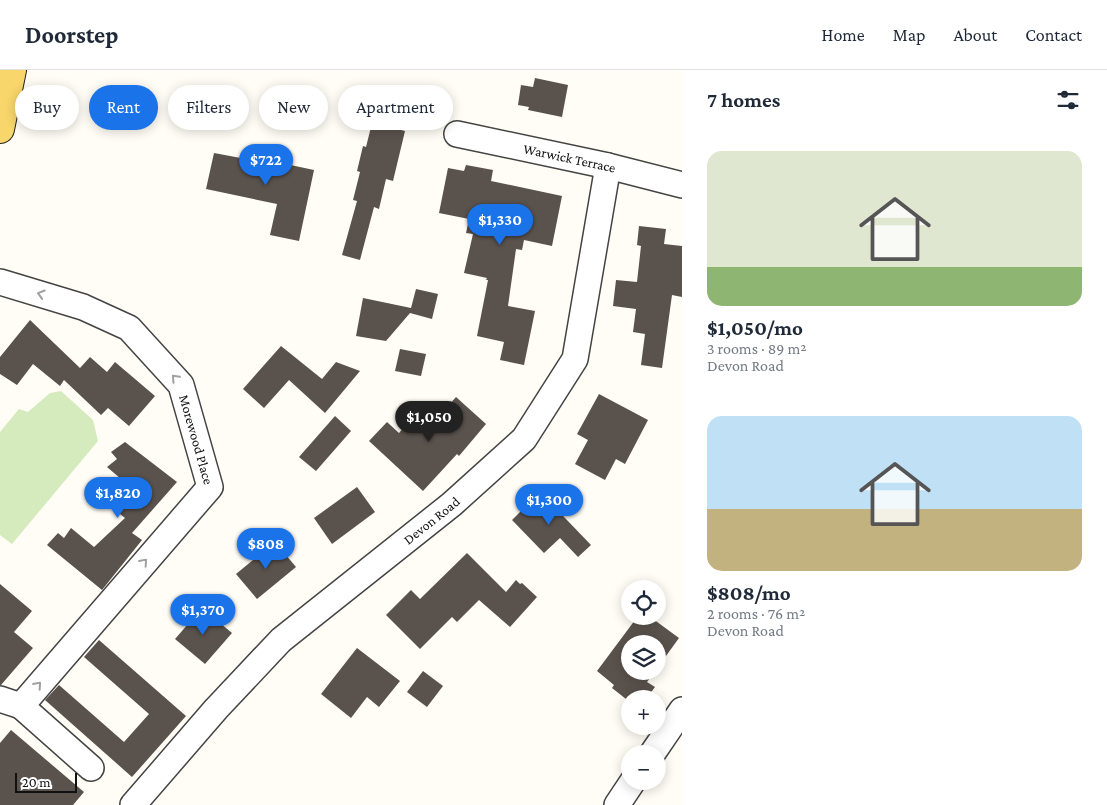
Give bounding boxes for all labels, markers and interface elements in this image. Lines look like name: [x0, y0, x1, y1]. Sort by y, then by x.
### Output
text: Doorstep: [25, 21, 118, 48]
text: Home: [822, 25, 865, 45]
text: Map: [893, 25, 925, 45]
text: About: [953, 25, 997, 45]
text: Contact: [1025, 25, 1082, 45]
chip: Buy: [15, 85, 79, 130]
chip: Rent: [89, 85, 158, 130]
chip: Filters: [168, 85, 249, 130]
chip: New: [259, 85, 328, 130]
chip: Apartment: [338, 85, 453, 130]
icon: filters: [1054, 86, 1082, 114]
text: 7 homes: [707, 88, 780, 112]
street label: Warwick Terrace: [522, 140, 617, 176]
pin: $722: [236, 144, 296, 186]
text: $722: [250, 151, 282, 168]
icon: home: [850, 184, 940, 274]
pin: $1,330: [459, 204, 541, 246]
text: $1,330: [478, 211, 522, 228]
one-way arrow: [38, 290, 46, 300]
text: $1,050/mo: [707, 316, 803, 340]
text: 3 rooms · 89 m²: [707, 340, 806, 357]
text: Devon Road: [707, 357, 784, 374]
one-way arrow: [172, 375, 181, 384]
street label: Morewood Place: [176, 393, 217, 486]
pin: $1,050: [388, 400, 470, 443]
text: $1,050: [406, 408, 452, 425]
icon: home: [850, 449, 940, 539]
pin: $1,820: [77, 476, 159, 519]
text: $1,820: [95, 484, 141, 501]
pin: $1,300: [508, 484, 590, 526]
text: $1,300: [526, 491, 572, 508]
street label: Devon Road: [400, 493, 463, 548]
pin: $808: [236, 528, 296, 570]
text: $808: [248, 535, 284, 552]
one-way arrow: [139, 559, 148, 568]
map controls: [621, 580, 666, 790]
button: locate: [621, 580, 666, 625]
text: $808/mo: [707, 581, 791, 605]
pin: $1,370: [162, 594, 244, 636]
text: $1,370: [181, 601, 225, 618]
text: 2 rooms · 76 m²: [707, 605, 805, 622]
text: Devon Road: [707, 622, 784, 639]
button: layers: [621, 635, 666, 680]
one-way arrow: [33, 682, 42, 691]
button: +: [621, 690, 666, 735]
button: −: [621, 745, 666, 790]
scale bar: [15, 770, 78, 793]
text: 20 m: [22, 774, 50, 790]

